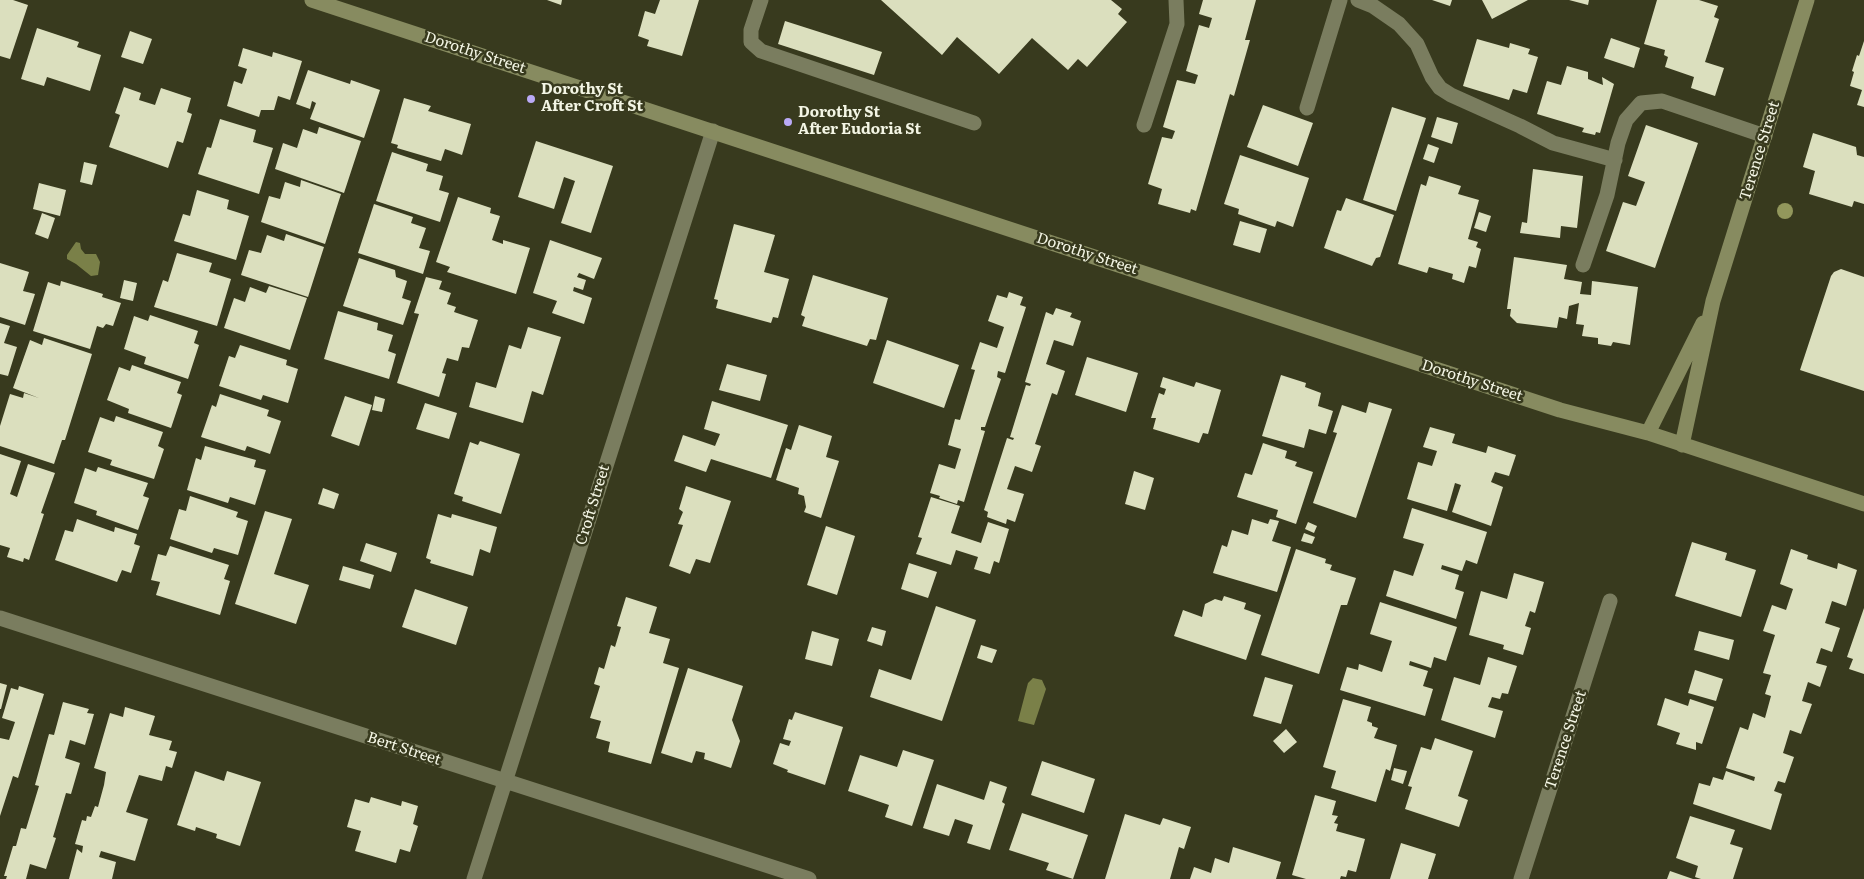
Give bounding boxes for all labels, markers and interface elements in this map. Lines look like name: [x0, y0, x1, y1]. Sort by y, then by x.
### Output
street label: Dorothy Street: [422, 28, 528, 78]
place label: Dorothy St After Croft St: [541, 81, 643, 116]
marker: Dorothy St After Croft St: [525, 93, 537, 105]
street label: Terence Street: [1736, 99, 1784, 203]
place label: Dorothy St After Eudoria St: [798, 104, 921, 139]
marker: Dorothy St After Eudoria St: [782, 116, 794, 128]
street label: Dorothy Street: [1034, 229, 1140, 279]
street label: Dorothy Street: [1419, 356, 1525, 406]
street label: Croft Street: [572, 463, 614, 547]
street label: Terence Street: [1541, 688, 1591, 792]
street label: Bert Street: [365, 729, 443, 769]

